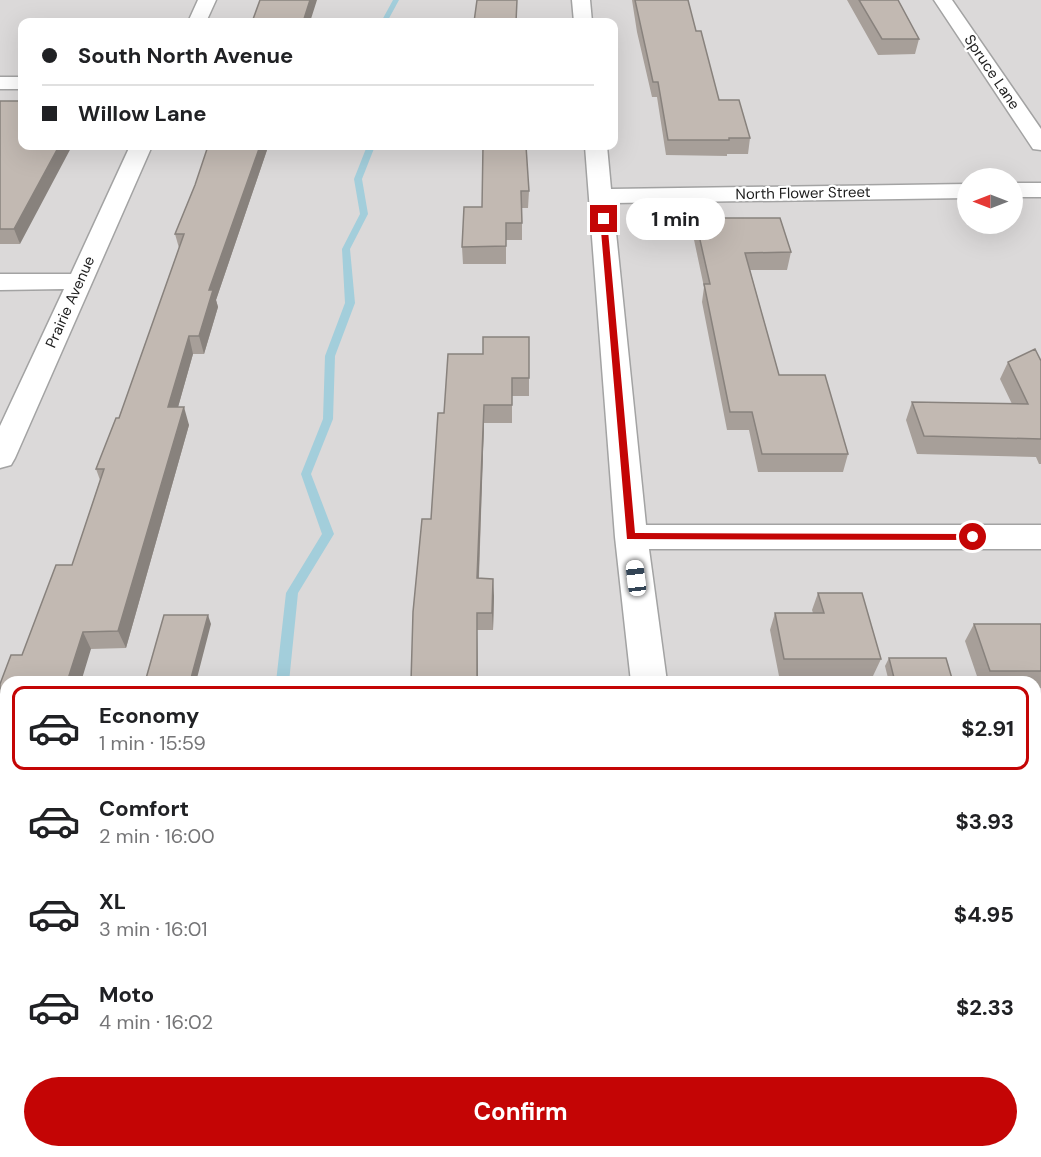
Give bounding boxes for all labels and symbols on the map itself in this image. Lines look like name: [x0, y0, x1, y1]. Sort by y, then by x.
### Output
street label: Spruce Lane: [960, 31, 1024, 113]
north arrow: [957, 168, 1023, 234]
street label: North Flower Street: [735, 182, 871, 204]
callout: 1 min: [625, 198, 724, 240]
route end: [590, 205, 617, 232]
street label: Prairie Avenue: [41, 253, 99, 351]
route start: [959, 523, 986, 550]
car: [625, 559, 647, 597]

